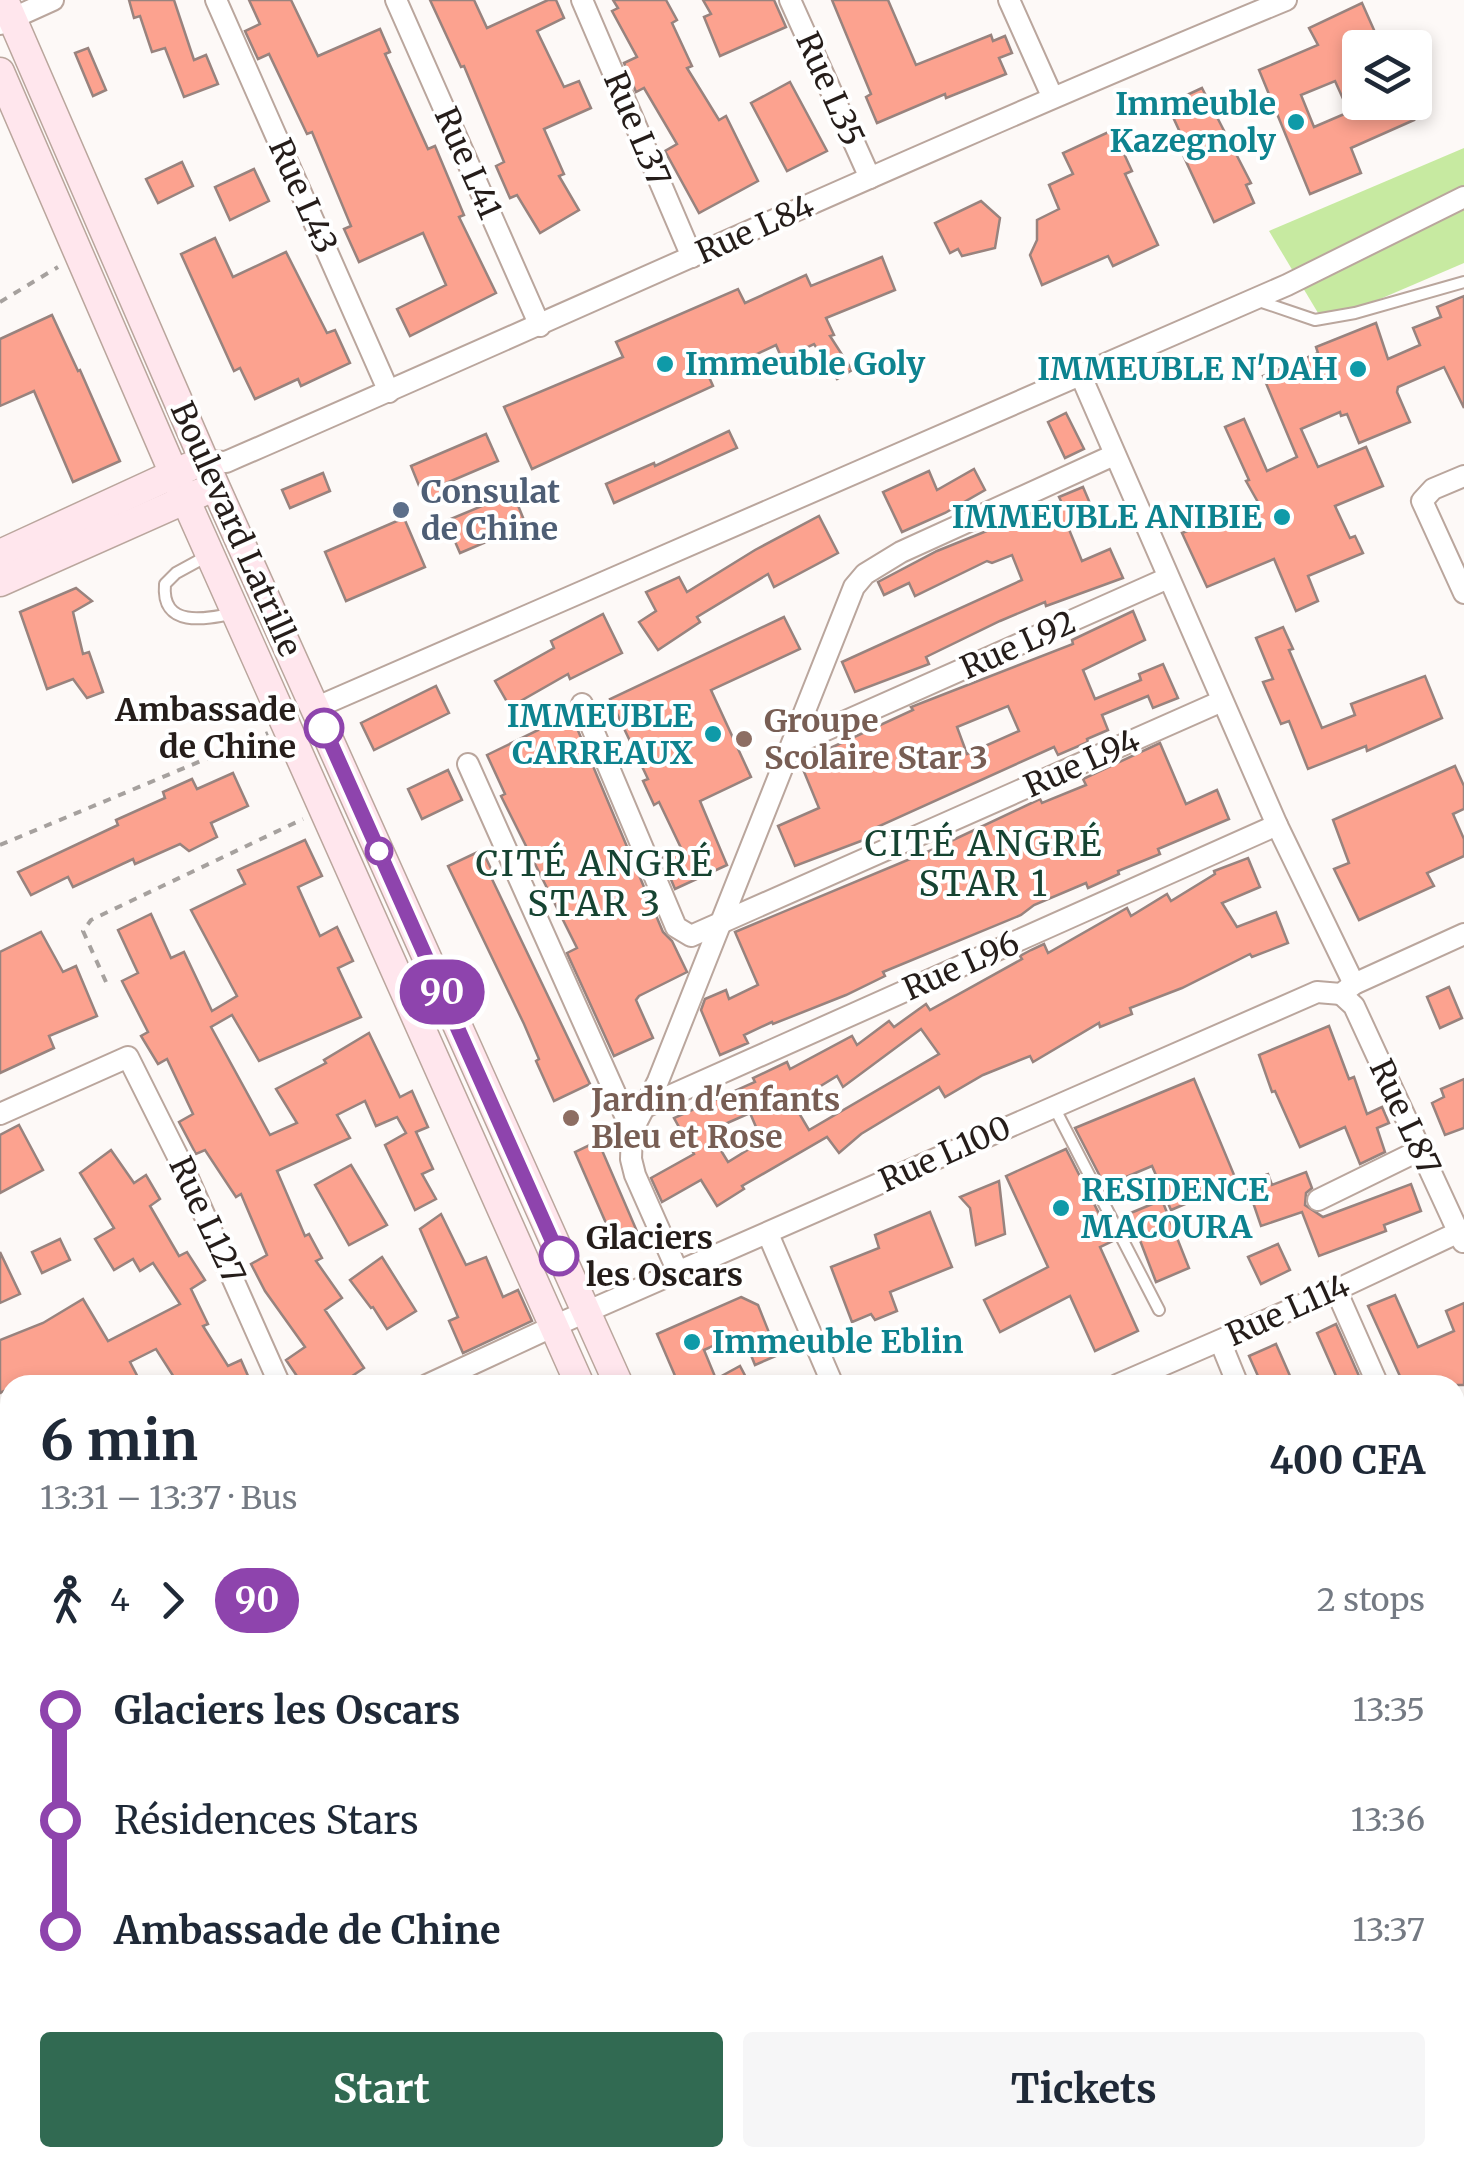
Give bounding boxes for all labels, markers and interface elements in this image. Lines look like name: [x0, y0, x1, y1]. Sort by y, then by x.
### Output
street label: Rue L35: [787, 26, 873, 152]
map controls: [1342, 30, 1432, 120]
button: layers: [1342, 30, 1432, 120]
street label: Rue L37: [595, 66, 679, 192]
place label: Immeuble Kazegnoly: [1109, 84, 1277, 161]
street label: Rue L41: [426, 101, 510, 225]
marker: Immeuble Kazegnoly: [1285, 111, 1307, 133]
street label: Rue L43: [260, 132, 346, 260]
street label: Rue L84: [690, 185, 820, 273]
place label: Immeuble Goly: [685, 344, 926, 384]
place label: IMMEUBLE N'DAH: [1037, 349, 1338, 389]
marker: Immeuble Goly: [654, 353, 676, 375]
marker: IMMEUBLE N'DAH: [1347, 358, 1369, 380]
street label: Boulevard Latrille: [162, 395, 310, 663]
place label: Consulat de Chine: [421, 472, 560, 549]
place label: IMMEUBLE ANIBIE: [952, 497, 1262, 537]
marker: Consulat de Chine: [390, 499, 412, 521]
marker: IMMEUBLE ANIBIE: [1271, 506, 1293, 528]
street label: Rue L92: [954, 602, 1082, 688]
place label: Ambassade de Chine: [114, 690, 296, 767]
place label: IMMEUBLE CARREAUX: [507, 696, 694, 773]
place label: Groupe Scolaire Star 3: [764, 701, 988, 778]
marker: Ambassade de Chine: [305, 709, 343, 747]
street label: Rue L94: [1018, 720, 1146, 806]
marker: IMMEUBLE CARREAUX: [702, 723, 724, 745]
marker: Groupe Scolaire Star 3: [733, 728, 755, 750]
district label: CITÉ ANGRÉ STAR 1: [864, 821, 1104, 906]
unlabelled marker: [366, 838, 392, 864]
district label: CITÉ ANGRÉ STAR 3: [475, 841, 715, 926]
street label: Rue L96: [897, 923, 1025, 1009]
line badge: 90: [397, 960, 487, 1024]
text: 90: [420, 970, 464, 1014]
street label: Rue L87: [1361, 1053, 1449, 1181]
place label: Jardin d'enfants Bleu et Rose: [590, 1080, 840, 1157]
marker: Jardin d'enfants Bleu et Rose: [560, 1107, 582, 1129]
street label: Rue L100: [873, 1107, 1017, 1201]
street label: Rue L127: [160, 1150, 254, 1290]
place label: RESIDENCE MACOURA: [1081, 1170, 1269, 1247]
marker: RESIDENCE MACOURA: [1050, 1197, 1072, 1219]
place label: Glaciers les Oscars: [586, 1218, 743, 1295]
marker: Glaciers les Oscars: [540, 1237, 578, 1275]
street label: Rue L114: [1220, 1265, 1356, 1355]
place label: Immeuble Eblin: [712, 1322, 964, 1362]
marker: Immeuble Eblin: [681, 1331, 703, 1353]
text: 6 min: [40, 1406, 198, 1475]
text: 400 CFA: [1269, 1437, 1425, 1484]
text: 13:31 – 13:37 · Bus: [40, 1478, 298, 1518]
icon: walk: [40, 1573, 95, 1628]
icon: forward: [145, 1573, 200, 1628]
text: 90: [235, 1578, 279, 1622]
text: 4: [110, 1580, 130, 1620]
text: 2 stops: [1317, 1580, 1425, 1620]
text: Glaciers les Oscars: [114, 1687, 460, 1734]
text: 13:35: [1353, 1690, 1425, 1730]
text: Résidences Stars: [114, 1797, 419, 1844]
text: 13:36: [1351, 1800, 1425, 1840]
text: Ambassade de Chine: [114, 1907, 500, 1954]
text: 13:37: [1352, 1910, 1425, 1950]
button: Start: [40, 2032, 723, 2147]
button: Tickets: [743, 2032, 1425, 2147]

